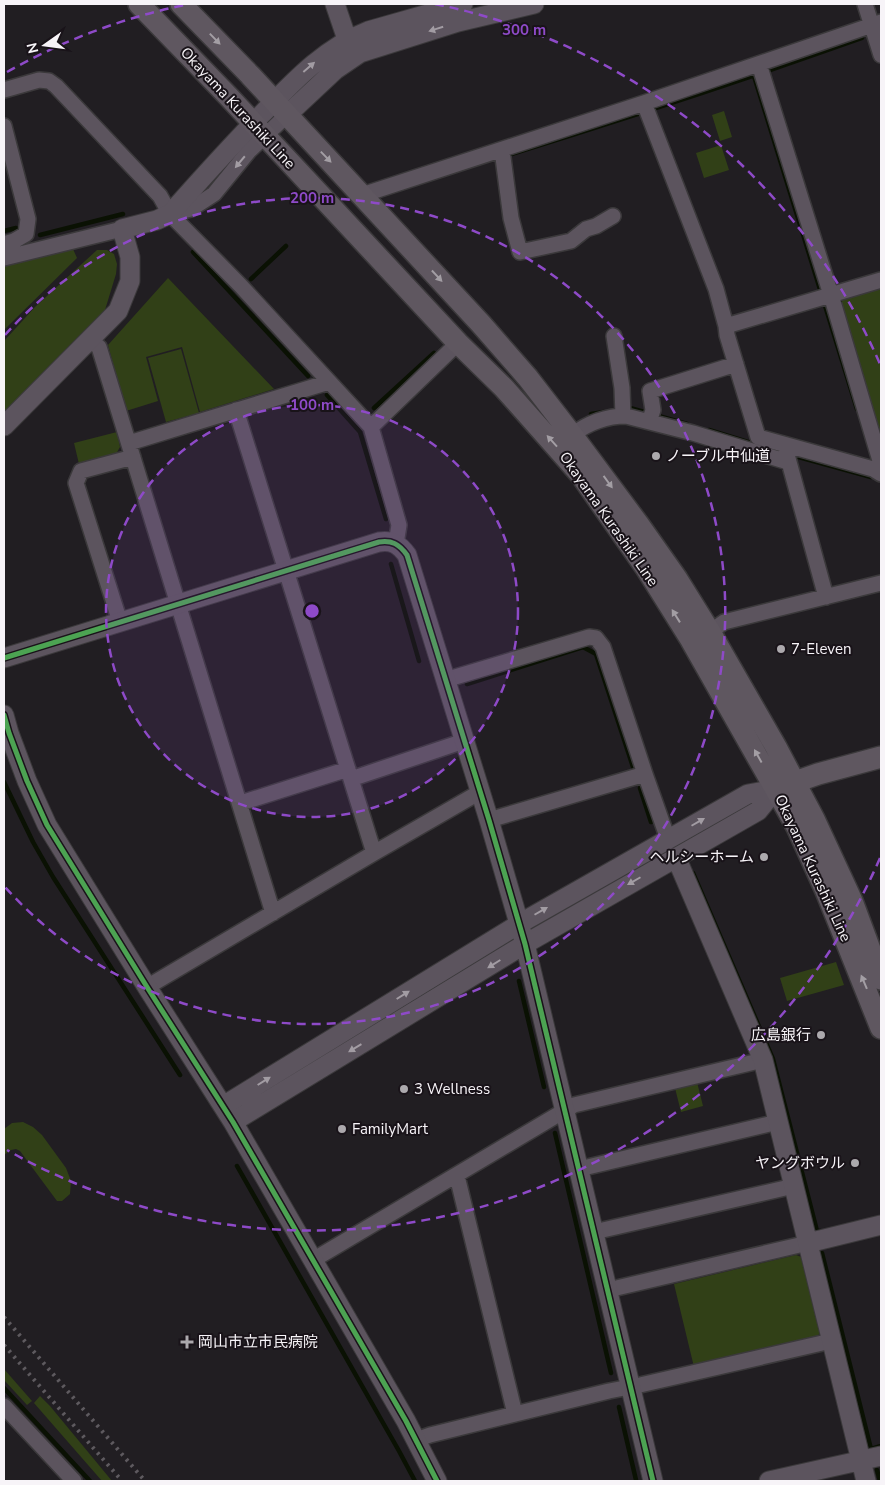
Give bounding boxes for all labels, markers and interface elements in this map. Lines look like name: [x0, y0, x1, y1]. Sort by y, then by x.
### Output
north arrow: [20, 20, 70, 70]
text: 300 m: [502, 20, 546, 40]
one-way arrow: [428, 26, 443, 33]
one-way arrow: [209, 33, 221, 45]
text: N: [22, 41, 43, 55]
street label: Okayama Kurashiki Line: [176, 43, 300, 173]
one-way arrow: [303, 61, 315, 73]
one-way arrow: [320, 151, 332, 163]
one-way arrow: [235, 155, 246, 168]
text: 200 m: [290, 188, 334, 208]
one-way arrow: [431, 270, 443, 282]
text: 100 m: [290, 395, 334, 415]
one-way arrow: [546, 435, 558, 447]
place label: ノーブル中仙道: [666, 446, 770, 466]
street label: Okayama Kurashiki Line: [555, 448, 663, 590]
marker: ノーブル中仙道: [650, 450, 662, 462]
one-way arrow: [603, 475, 613, 489]
centre of rings: [303, 602, 321, 620]
one-way arrow: [671, 610, 680, 623]
place label: 7-Eleven: [791, 639, 851, 659]
marker: 7-Eleven: [775, 643, 787, 655]
one-way arrow: [754, 749, 762, 764]
street label: Okayama Kurashiki Line: [770, 791, 856, 945]
one-way arrow: [691, 818, 705, 826]
place label: ヘルシーホーム: [649, 847, 754, 867]
marker: ヘルシーホーム: [758, 851, 770, 863]
one-way arrow: [627, 877, 640, 886]
one-way arrow: [534, 907, 549, 915]
one-way arrow: [487, 959, 500, 969]
one-way arrow: [859, 975, 867, 989]
one-way arrow: [396, 991, 409, 1000]
place label: 広島銀行: [751, 1025, 811, 1045]
marker: 広島銀行: [815, 1029, 827, 1041]
one-way arrow: [348, 1044, 361, 1053]
one-way arrow: [258, 1076, 271, 1085]
place label: 3 Wellness: [414, 1079, 490, 1099]
marker: 3 Wellness: [398, 1083, 410, 1095]
place label: FamilyMart: [352, 1119, 429, 1139]
marker: FamilyMart: [336, 1123, 348, 1135]
place label: ヤングボウル: [755, 1153, 845, 1173]
marker: ヤングボウル: [849, 1157, 861, 1169]
place label: 岡山市立市民病院: [198, 1332, 318, 1352]
marker: 岡山市立市民病院: [180, 1335, 194, 1349]

